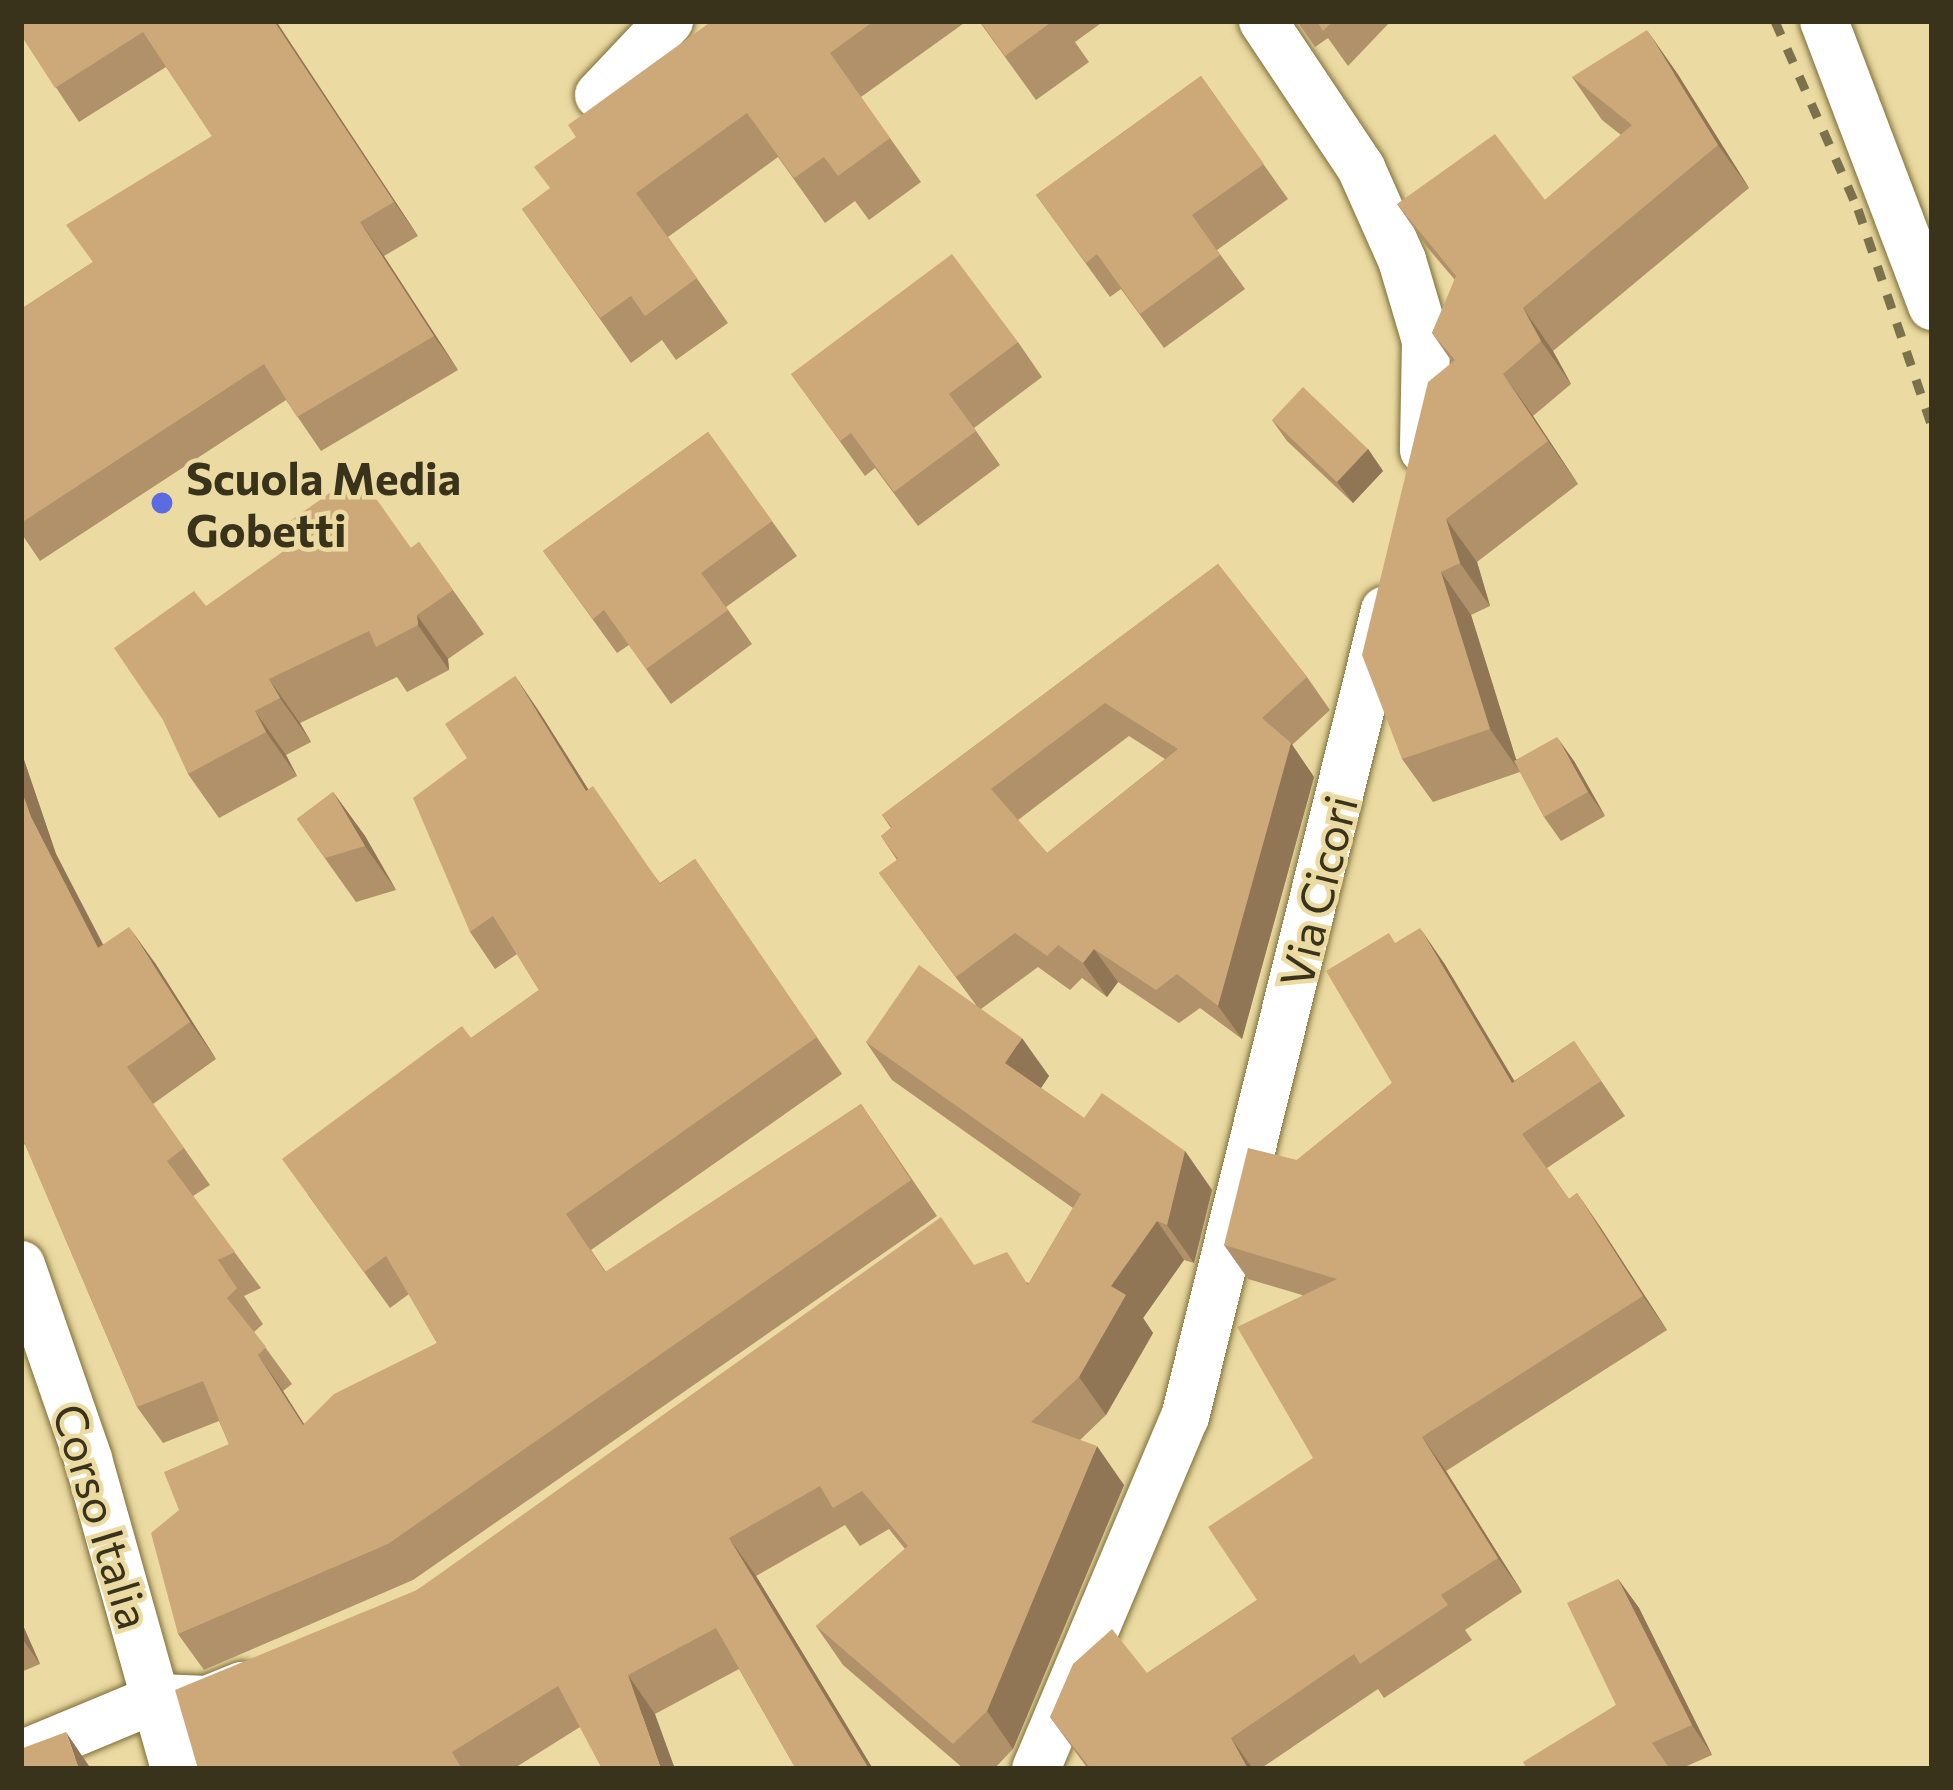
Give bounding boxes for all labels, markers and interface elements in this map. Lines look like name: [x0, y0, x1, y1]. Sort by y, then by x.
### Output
place label: Scuola Media Gobetti: [186, 450, 461, 556]
marker: Scuola Media Gobetti: [149, 490, 175, 516]
street label: Via Cicori: [1267, 790, 1367, 992]
street label: Corso Italia: [43, 1397, 163, 1635]

